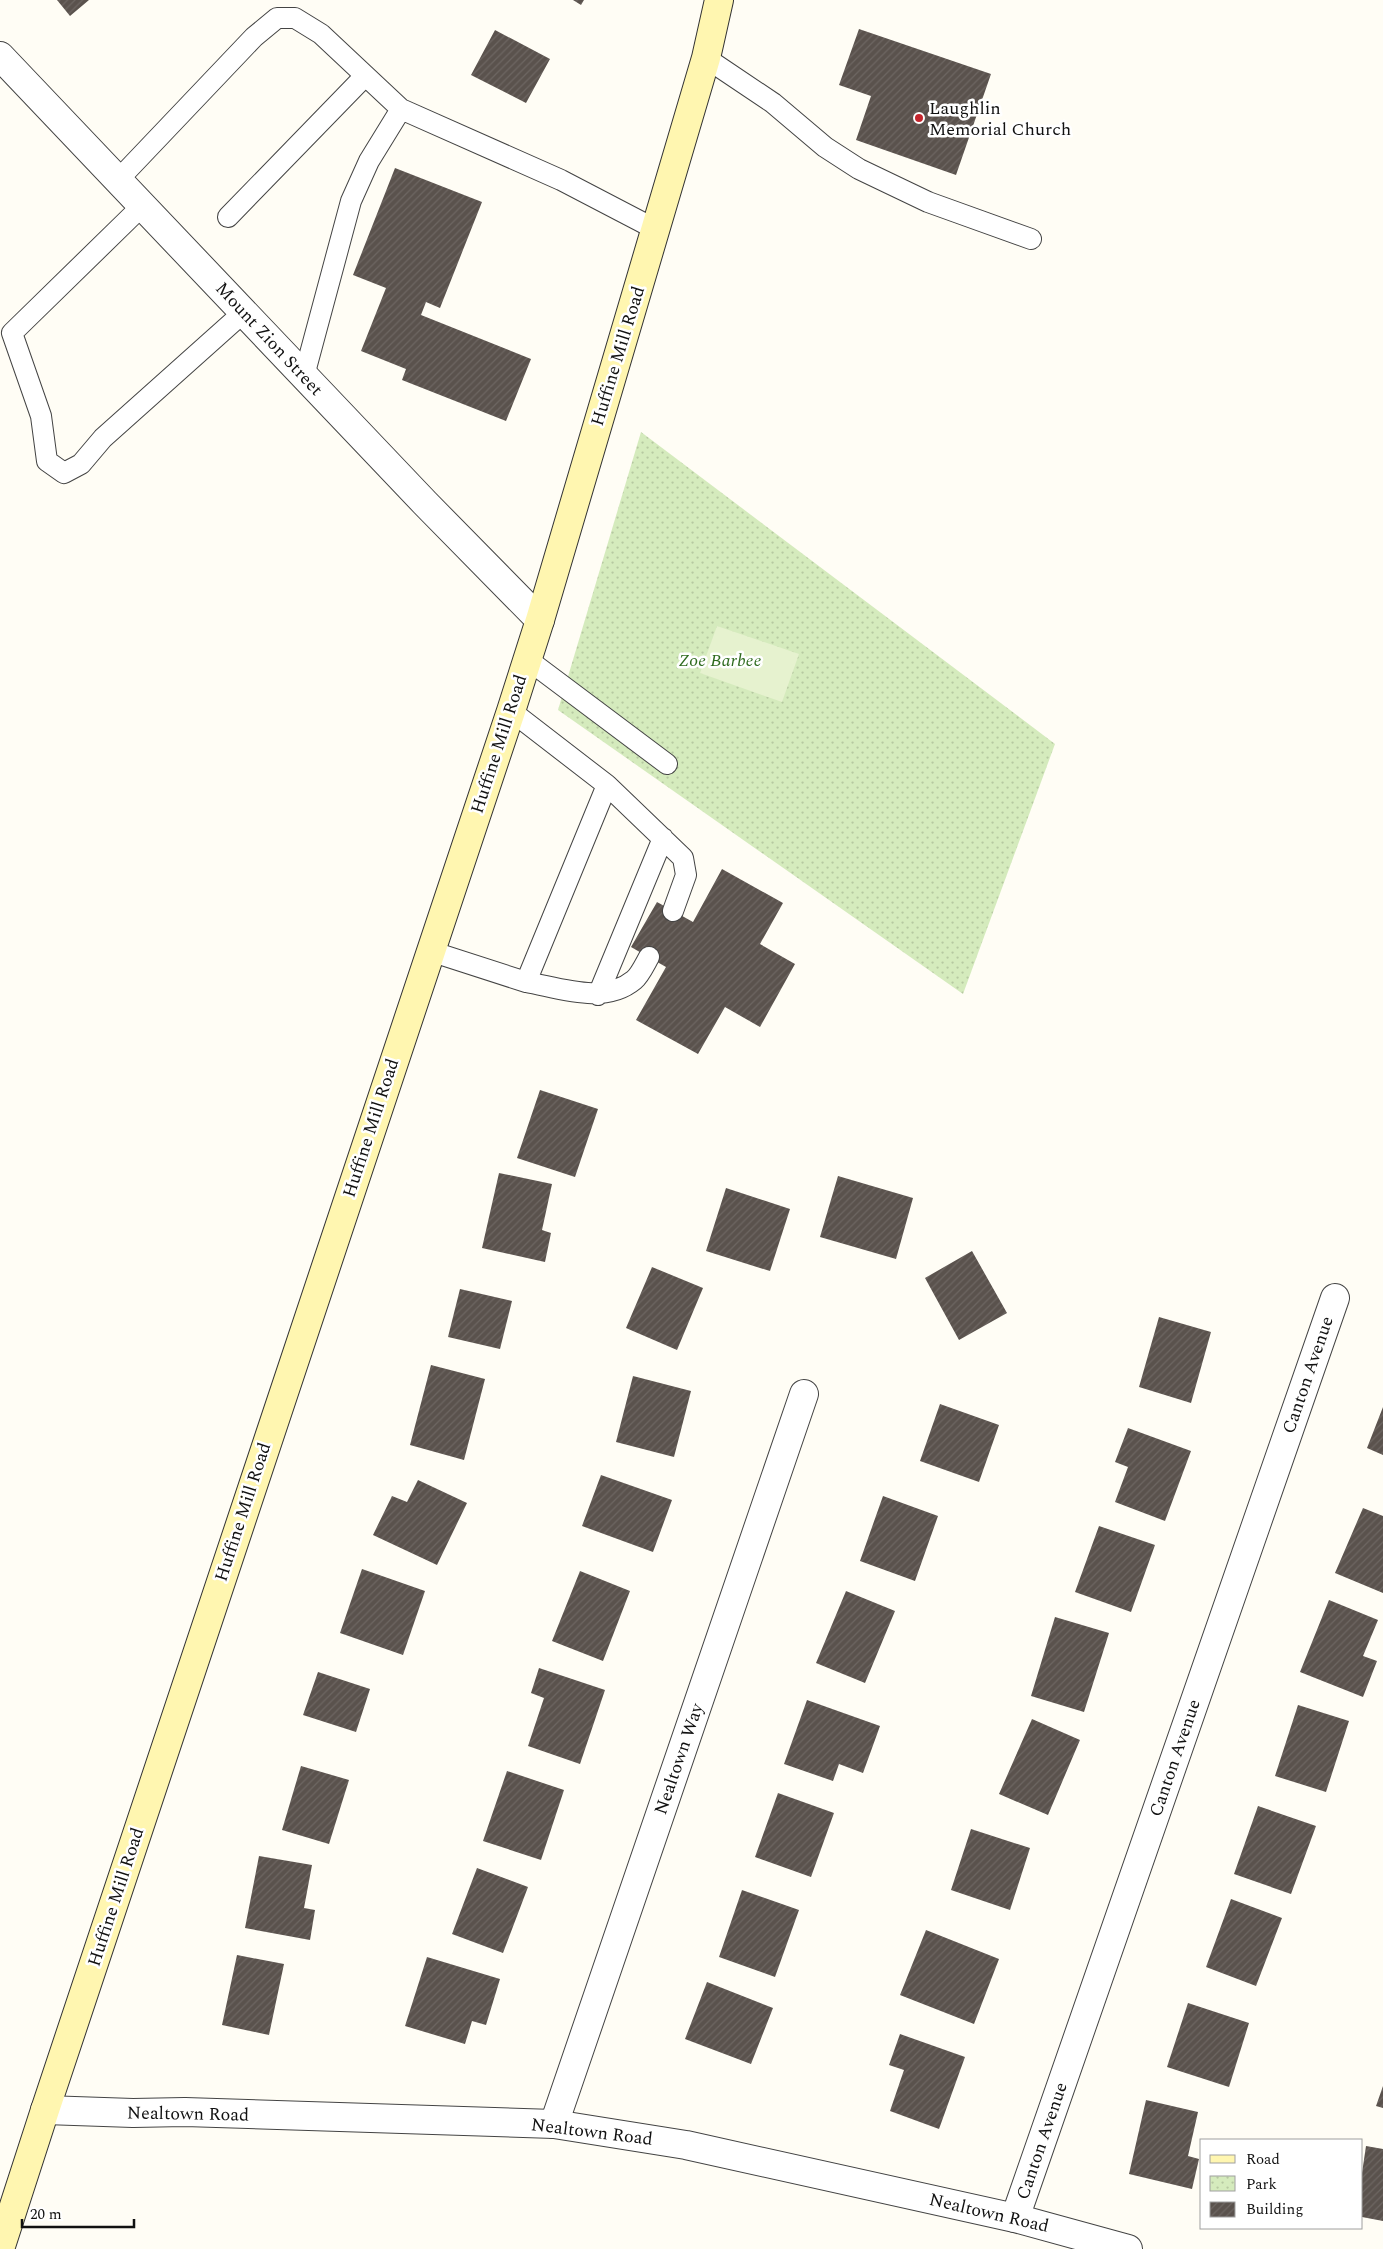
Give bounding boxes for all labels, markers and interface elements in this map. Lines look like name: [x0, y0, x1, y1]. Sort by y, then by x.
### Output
place label: Laughlin Memorial Church: [929, 95, 1071, 143]
marker: Laughlin Memorial Church: [913, 112, 925, 124]
street label: Mount Zion Street: [209, 276, 329, 402]
street label: Huffine Mill Road: [584, 283, 652, 429]
park label: Zoe Barbee: [678, 647, 762, 674]
street label: Huffine Mill Road: [464, 671, 534, 817]
street label: Huffine Mill Road: [336, 1055, 406, 1201]
street label: Canton Avenue: [1275, 1313, 1341, 1437]
street label: Huffine Mill Road: [208, 1439, 278, 1585]
street label: Canton Avenue: [1142, 1696, 1208, 1820]
street label: Nealtown Way: [647, 1698, 711, 1818]
street label: Huffine Mill Road: [81, 1824, 151, 1970]
street label: Canton Avenue: [1009, 2079, 1075, 2203]
street label: Nealtown Road: [127, 2099, 249, 2129]
street label: Nealtown Road: [530, 2111, 654, 2153]
legend: [1200, 2139, 1363, 2229]
text: Road: [1246, 2148, 1280, 2171]
text: Park: [1246, 2173, 1277, 2196]
street label: Nealtown Road: [926, 2186, 1052, 2240]
scale bar: [22, 2196, 135, 2228]
text: Building: [1246, 2198, 1303, 2221]
text: 20 m: [30, 2203, 62, 2226]

